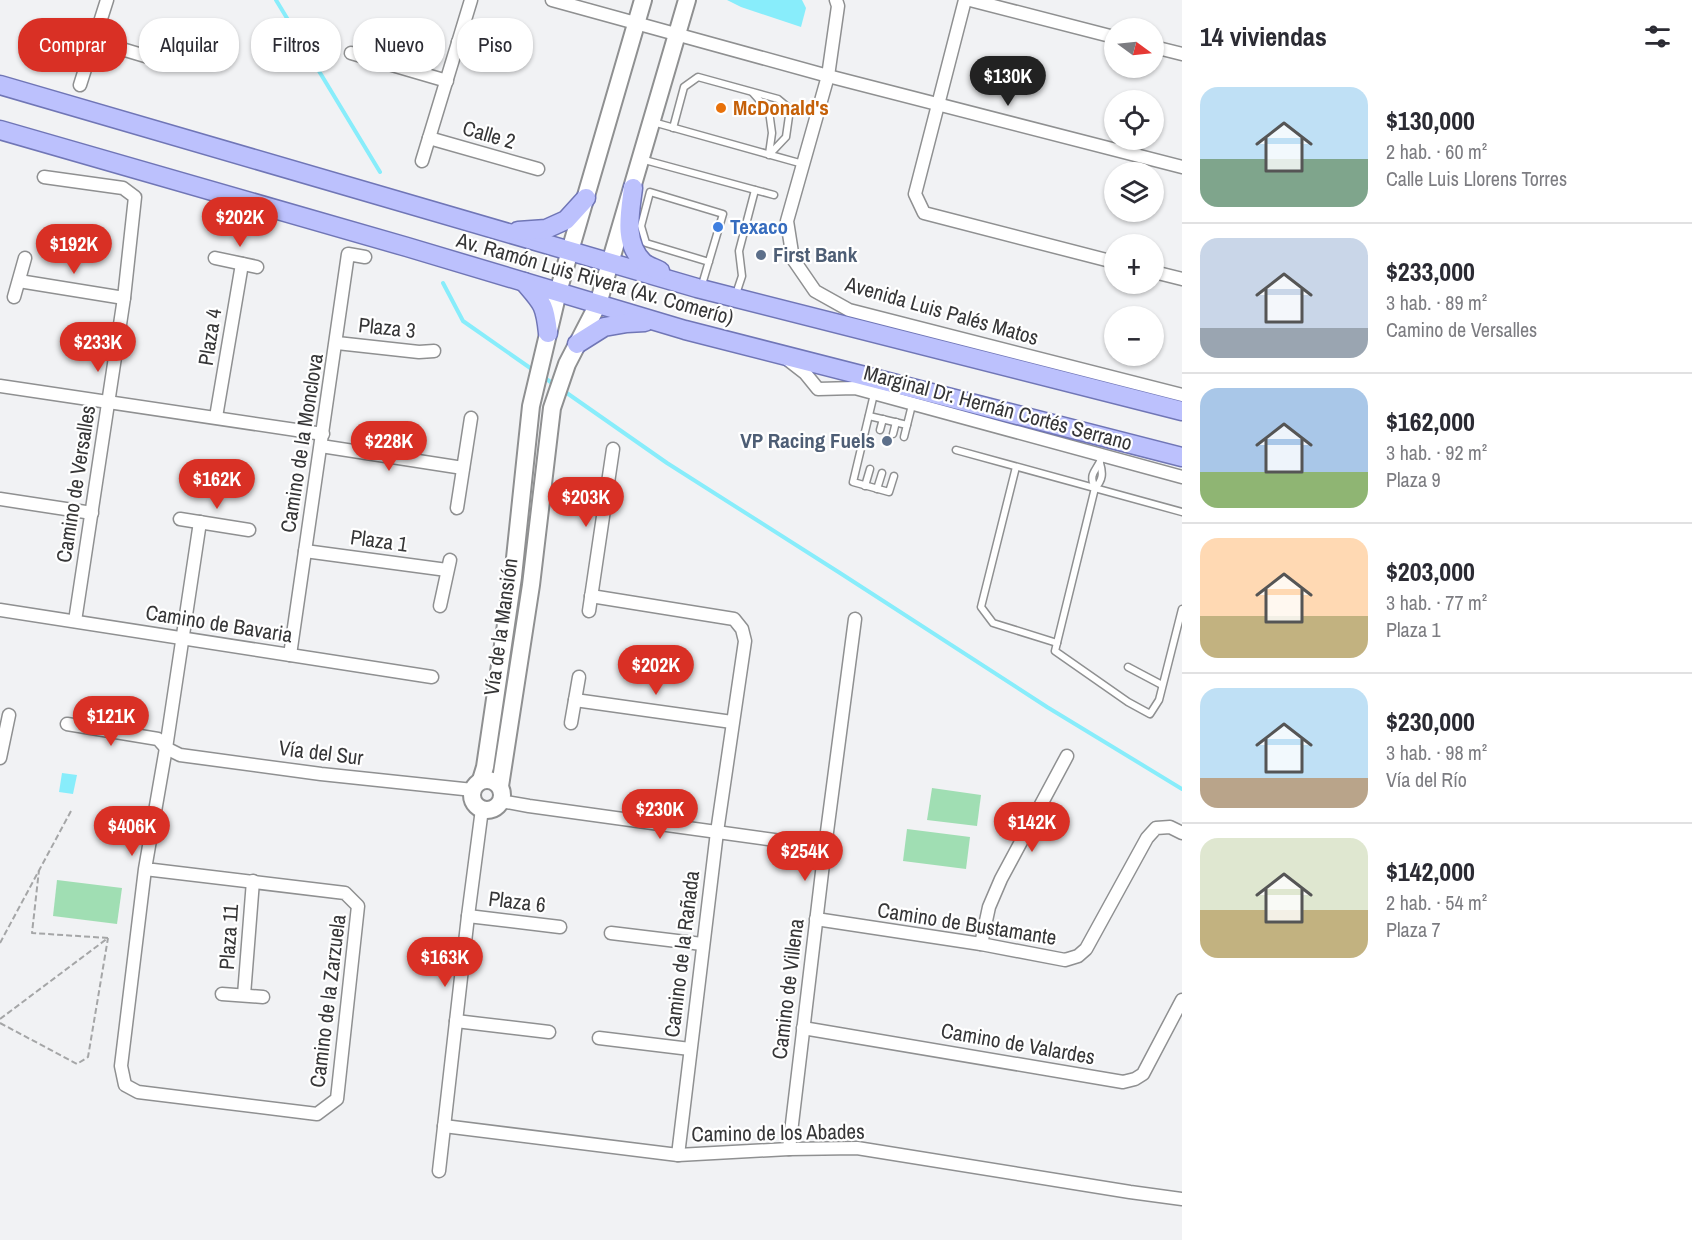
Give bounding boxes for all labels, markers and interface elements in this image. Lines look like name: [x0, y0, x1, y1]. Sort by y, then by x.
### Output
chip: Comprar: [18, 18, 127, 72]
chip: Alquilar: [139, 18, 239, 72]
chip: Filtros: [251, 18, 341, 72]
chip: Nuevo: [353, 18, 445, 72]
chip: Piso: [457, 18, 533, 72]
north arrow: [1104, 18, 1164, 78]
map controls: [1104, 18, 1164, 366]
text: 14 viviendas: [1200, 19, 1327, 54]
icon: filters: [1641, 20, 1674, 53]
pin: $130K: [966, 56, 1050, 107]
text: $130K: [984, 62, 1032, 89]
button: locate: [1104, 90, 1164, 150]
place label: McDonald's: [733, 93, 829, 122]
marker: McDonald's: [714, 101, 728, 115]
text: $130,000: [1386, 103, 1475, 138]
icon: home: [1248, 111, 1320, 183]
street label: Calle 2: [459, 113, 519, 156]
text: 2 hab. · 60 m²: [1386, 138, 1487, 165]
button: layers: [1104, 162, 1164, 222]
text: Calle Luis Llorens Torres: [1386, 165, 1567, 192]
pin: $202K: [198, 197, 282, 248]
text: $202K: [216, 203, 264, 230]
place label: Texaco: [730, 212, 788, 241]
marker: Texaco: [711, 220, 725, 234]
pin: $192K: [32, 224, 116, 275]
street label: Av. Ramón Luis Rivera (Av. Comerío): [452, 225, 737, 332]
text: $192K: [50, 230, 98, 257]
button: +: [1104, 234, 1164, 294]
place label: First Bank: [773, 240, 858, 269]
marker: First Bank: [754, 248, 768, 262]
text: $233,000: [1386, 254, 1475, 289]
icon: home: [1248, 262, 1320, 334]
street label: Avenida Luis Palés Matos: [841, 269, 1042, 352]
text: 3 hab. · 89 m²: [1386, 289, 1487, 316]
street label: Plaza 4: [191, 306, 228, 368]
button: −: [1104, 306, 1164, 366]
street label: Plaza 3: [357, 310, 417, 345]
text: Camino de Versalles: [1386, 316, 1537, 343]
pin: $233K: [56, 322, 140, 373]
text: $233K: [74, 328, 122, 355]
street label: Camino de la Monclova: [273, 351, 330, 535]
street label: Marginal Dr. Hernán Cortés Serrano: [861, 358, 1135, 457]
street label: Camino de Versalles: [49, 403, 102, 565]
text: $162,000: [1386, 404, 1475, 439]
icon: home: [1248, 412, 1320, 484]
pin: $228K: [347, 421, 431, 472]
place label: VP Racing Fuels: [740, 426, 875, 455]
text: $228K: [365, 427, 413, 454]
marker: VP Racing Fuels: [880, 434, 894, 448]
text: 3 hab. · 92 m²: [1386, 439, 1487, 466]
pin: $162K: [175, 459, 259, 510]
text: $162K: [193, 465, 241, 492]
text: Plaza 9: [1386, 466, 1441, 493]
pin: $203K: [544, 477, 628, 528]
text: $203K: [562, 483, 610, 510]
street label: Plaza 1: [349, 522, 410, 559]
text: $203,000: [1386, 554, 1475, 589]
street label: Vía de la Mansión: [477, 556, 525, 698]
icon: home: [1248, 562, 1320, 634]
text: 3 hab. · 77 m²: [1386, 589, 1487, 616]
street label: Camino de Bavaria: [144, 598, 295, 649]
text: Plaza 1: [1386, 616, 1441, 643]
pin: $202K: [614, 645, 698, 696]
text: $202K: [632, 651, 680, 678]
pin: $121K: [69, 696, 153, 747]
text: $121K: [87, 702, 135, 729]
text: $230,000: [1386, 704, 1475, 739]
icon: home: [1248, 712, 1320, 784]
street label: Vía del Sur: [277, 733, 365, 772]
text: 3 hab. · 98 m²: [1386, 739, 1487, 766]
text: Vía del Río: [1386, 766, 1467, 793]
pin: $230K: [618, 789, 702, 840]
text: $230K: [636, 795, 684, 822]
pin: $142K: [990, 802, 1074, 853]
pin: $406K: [90, 806, 174, 857]
text: $142K: [1008, 808, 1056, 835]
text: $406K: [108, 812, 156, 839]
pin: $254K: [763, 831, 847, 882]
text: $254K: [781, 837, 829, 864]
text: $142,000: [1386, 854, 1475, 889]
icon: home: [1248, 862, 1320, 934]
street label: Camino de la Rañada: [657, 869, 706, 1039]
street label: Plaza 6: [487, 884, 547, 919]
text: 2 hab. · 54 m²: [1386, 889, 1487, 916]
street label: Camino de Bustamante: [875, 895, 1059, 952]
street label: Plaza 11: [212, 903, 245, 971]
street label: Camino de la Zarzuela: [302, 912, 353, 1089]
text: Plaza 7: [1386, 916, 1441, 943]
street label: Camino de Villena: [764, 917, 811, 1061]
pin: $163K: [403, 937, 487, 988]
text: $163K: [421, 943, 469, 970]
street label: Camino de Valardes: [939, 1016, 1097, 1071]
street label: Camino de los Abades: [691, 1116, 865, 1149]

